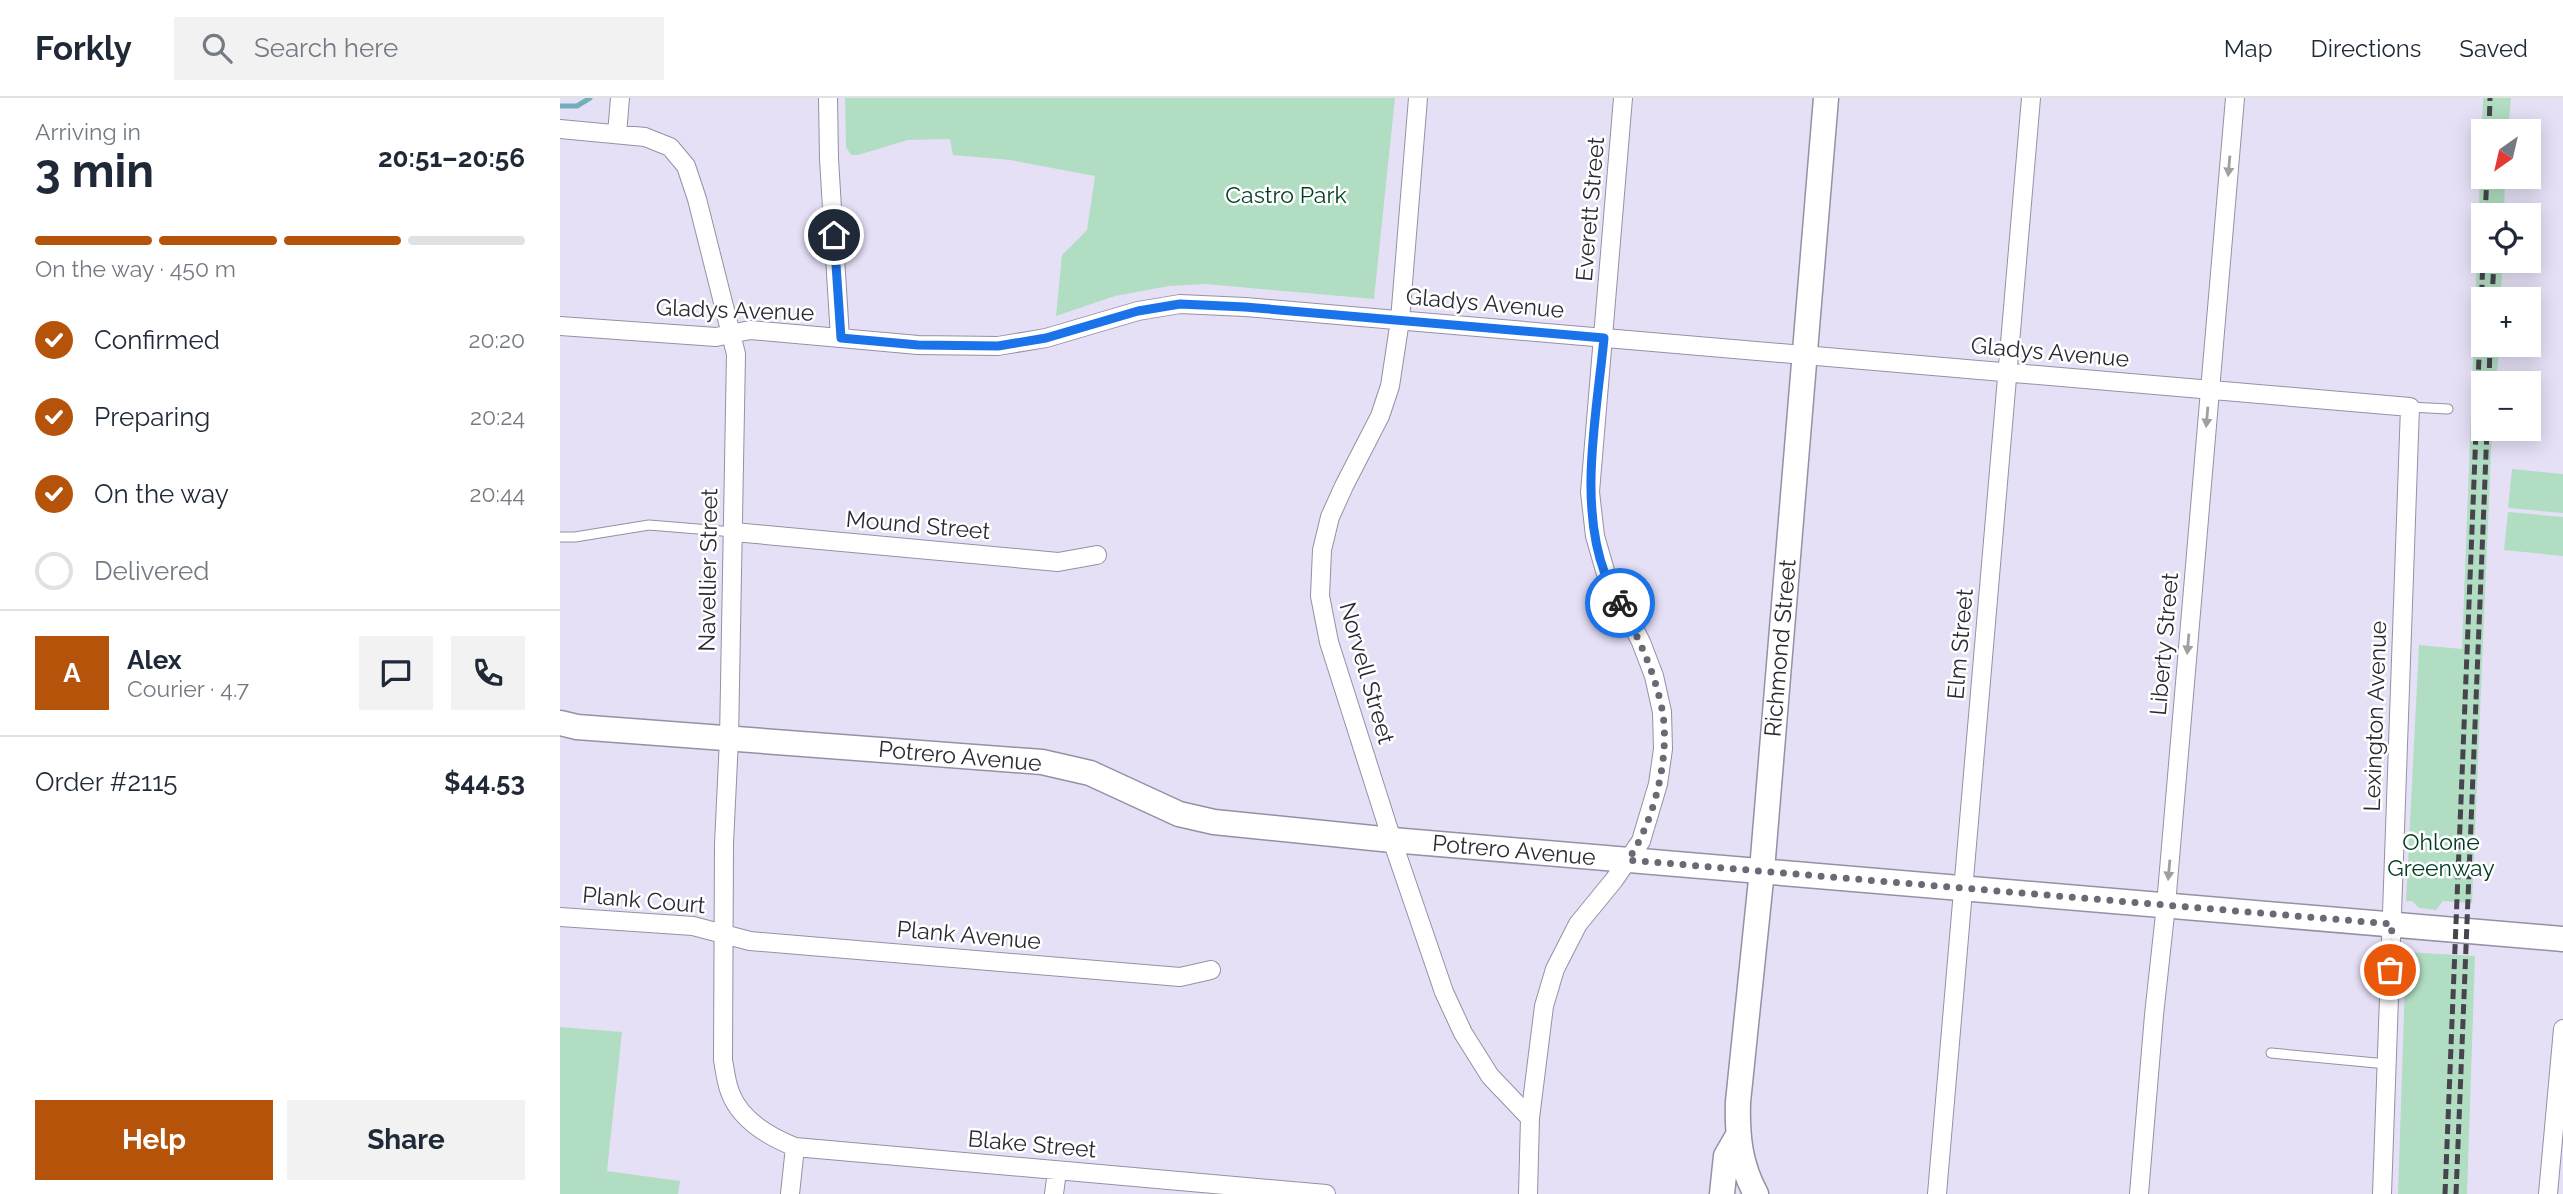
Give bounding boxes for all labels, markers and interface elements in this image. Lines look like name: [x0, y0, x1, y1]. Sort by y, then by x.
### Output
search box: [174, 17, 664, 80]
text: Forkly: [35, 29, 132, 68]
icon: search: [198, 29, 236, 67]
text: Search here: [254, 33, 398, 63]
text: Map: [2224, 34, 2273, 63]
text: Directions: [2311, 34, 2421, 63]
text: Saved: [2459, 34, 2528, 63]
text: Arriving in: [35, 118, 141, 145]
north arrow: [2471, 119, 2541, 189]
map controls: [2471, 119, 2541, 441]
street label: Everett Street: [1570, 135, 1609, 282]
text: 20:51–20:56: [378, 143, 525, 173]
text: 3 min: [35, 144, 154, 198]
one-way arrow: [2223, 155, 2234, 177]
park label: Castro Park: [1225, 181, 1347, 208]
button: locate: [2471, 203, 2541, 273]
pin: [804, 205, 864, 265]
icon: home: [815, 216, 853, 254]
text: On the way · 450 m: [35, 255, 236, 282]
street label: Gladys Avenue: [1405, 282, 1565, 323]
button: +: [2471, 287, 2541, 357]
street label: Gladys Avenue: [655, 293, 815, 326]
icon: check: [35, 321, 73, 359]
text: Confirmed: [94, 325, 220, 355]
text: 20:20: [469, 326, 525, 353]
street label: Gladys Avenue: [1970, 331, 2130, 372]
button: −: [2471, 371, 2541, 441]
icon: check: [35, 398, 73, 436]
text: Preparing: [94, 402, 210, 432]
text: 20:24: [470, 403, 525, 430]
one-way arrow: [2202, 406, 2213, 428]
icon: check: [35, 475, 73, 513]
text: On the way: [94, 479, 229, 509]
text: 20:44: [470, 480, 525, 507]
street label: Navellier Street: [693, 488, 722, 652]
street label: Mound Street: [845, 505, 992, 544]
text: Delivered: [94, 556, 209, 586]
street label: Richmond Street: [1758, 558, 1801, 738]
courier: [1585, 568, 1655, 638]
street label: Liberty Street: [2144, 571, 2183, 717]
icon: bike: [1601, 584, 1639, 622]
street label: Elm Street: [1941, 587, 1978, 700]
street label: Norvell Street: [1334, 599, 1401, 747]
street label: Lexington Avenue: [2358, 620, 2391, 812]
one-way arrow: [2182, 633, 2193, 655]
button: chat: [359, 636, 433, 710]
button: phone: [451, 636, 525, 710]
text: Alex: [127, 645, 182, 675]
text: A: [63, 658, 81, 688]
text: Courier · 4.7: [127, 675, 249, 702]
street label: Potrero Avenue: [877, 735, 1043, 776]
text: Order #2115: [35, 767, 177, 797]
text: $44.53: [444, 767, 525, 797]
park label: Ohlone Greenway: [2387, 828, 2495, 881]
street label: Potrero Avenue: [1431, 829, 1597, 870]
one-way arrow: [2163, 860, 2174, 882]
street label: Plank Court: [581, 881, 707, 918]
street label: Plank Avenue: [896, 915, 1042, 954]
pin: [2360, 940, 2420, 1000]
icon: bag: [2371, 951, 2409, 989]
button: Help: [35, 1100, 273, 1180]
button: Share: [287, 1100, 525, 1180]
street label: Blake Street: [967, 1124, 1098, 1163]

